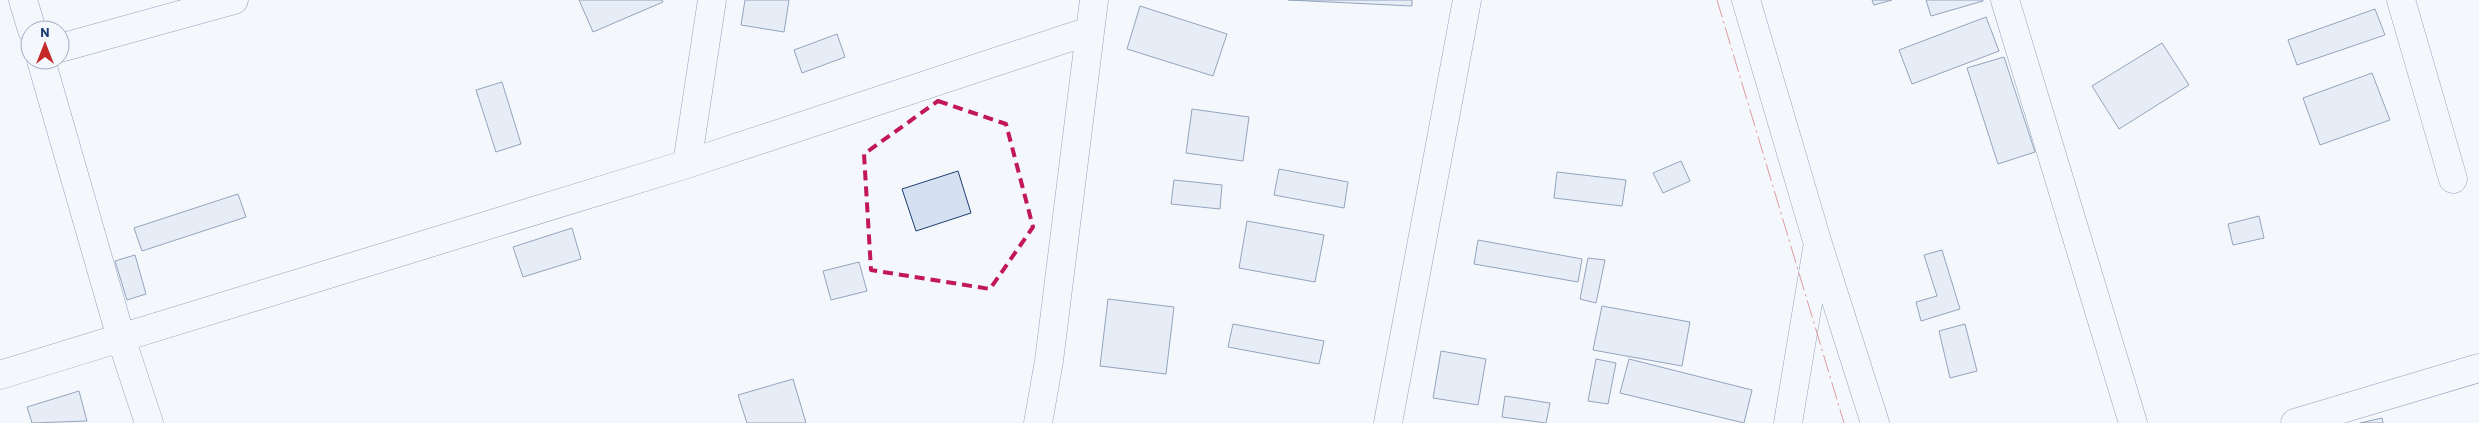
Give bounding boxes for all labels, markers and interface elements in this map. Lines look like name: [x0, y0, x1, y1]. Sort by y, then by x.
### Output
north arrow: [20, 20, 70, 70]
text: N: [40, 23, 50, 40]

